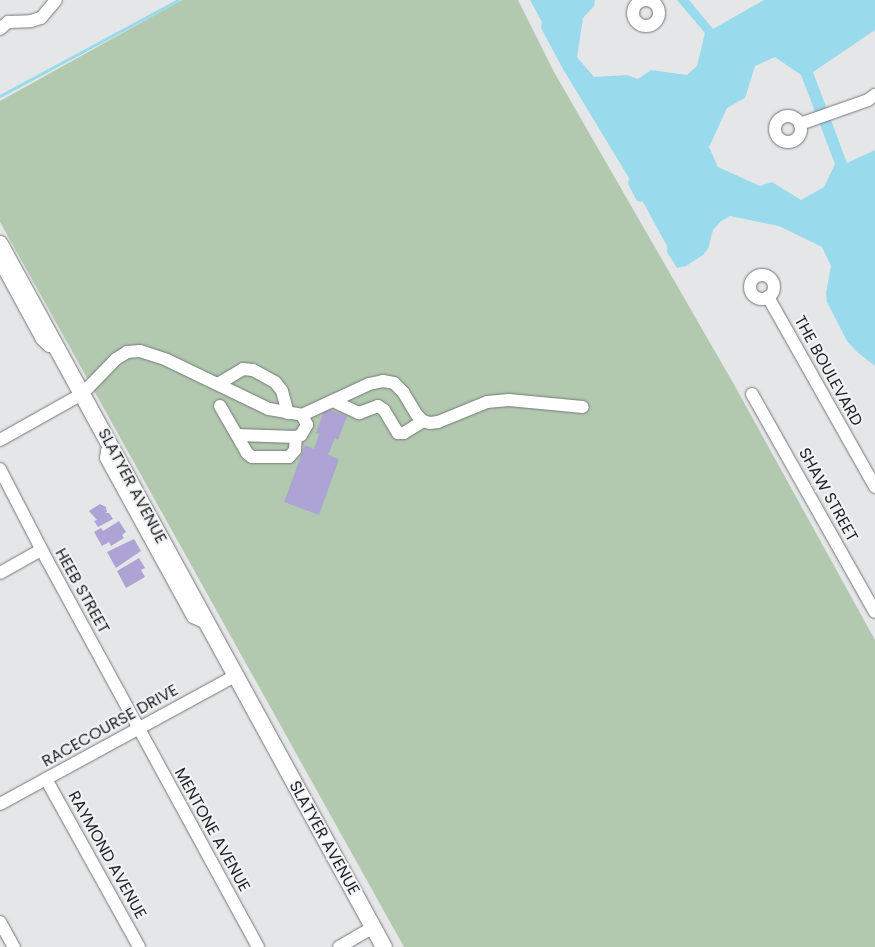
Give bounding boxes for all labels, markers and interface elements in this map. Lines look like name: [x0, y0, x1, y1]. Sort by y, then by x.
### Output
street label: THE BOULEVARD: [790, 312, 866, 430]
street label: SLATYER AVENUE: [94, 425, 170, 547]
street label: SHAW STREET: [794, 445, 862, 545]
street label: HEEB STREET: [51, 545, 113, 637]
street label: RACECOURSE DRIVE: [39, 681, 181, 771]
street label: MENTONE AVENUE: [170, 765, 254, 895]
street label: SLATYER AVENUE: [285, 778, 363, 898]
street label: RAYMOND AVENUE: [64, 788, 150, 922]

